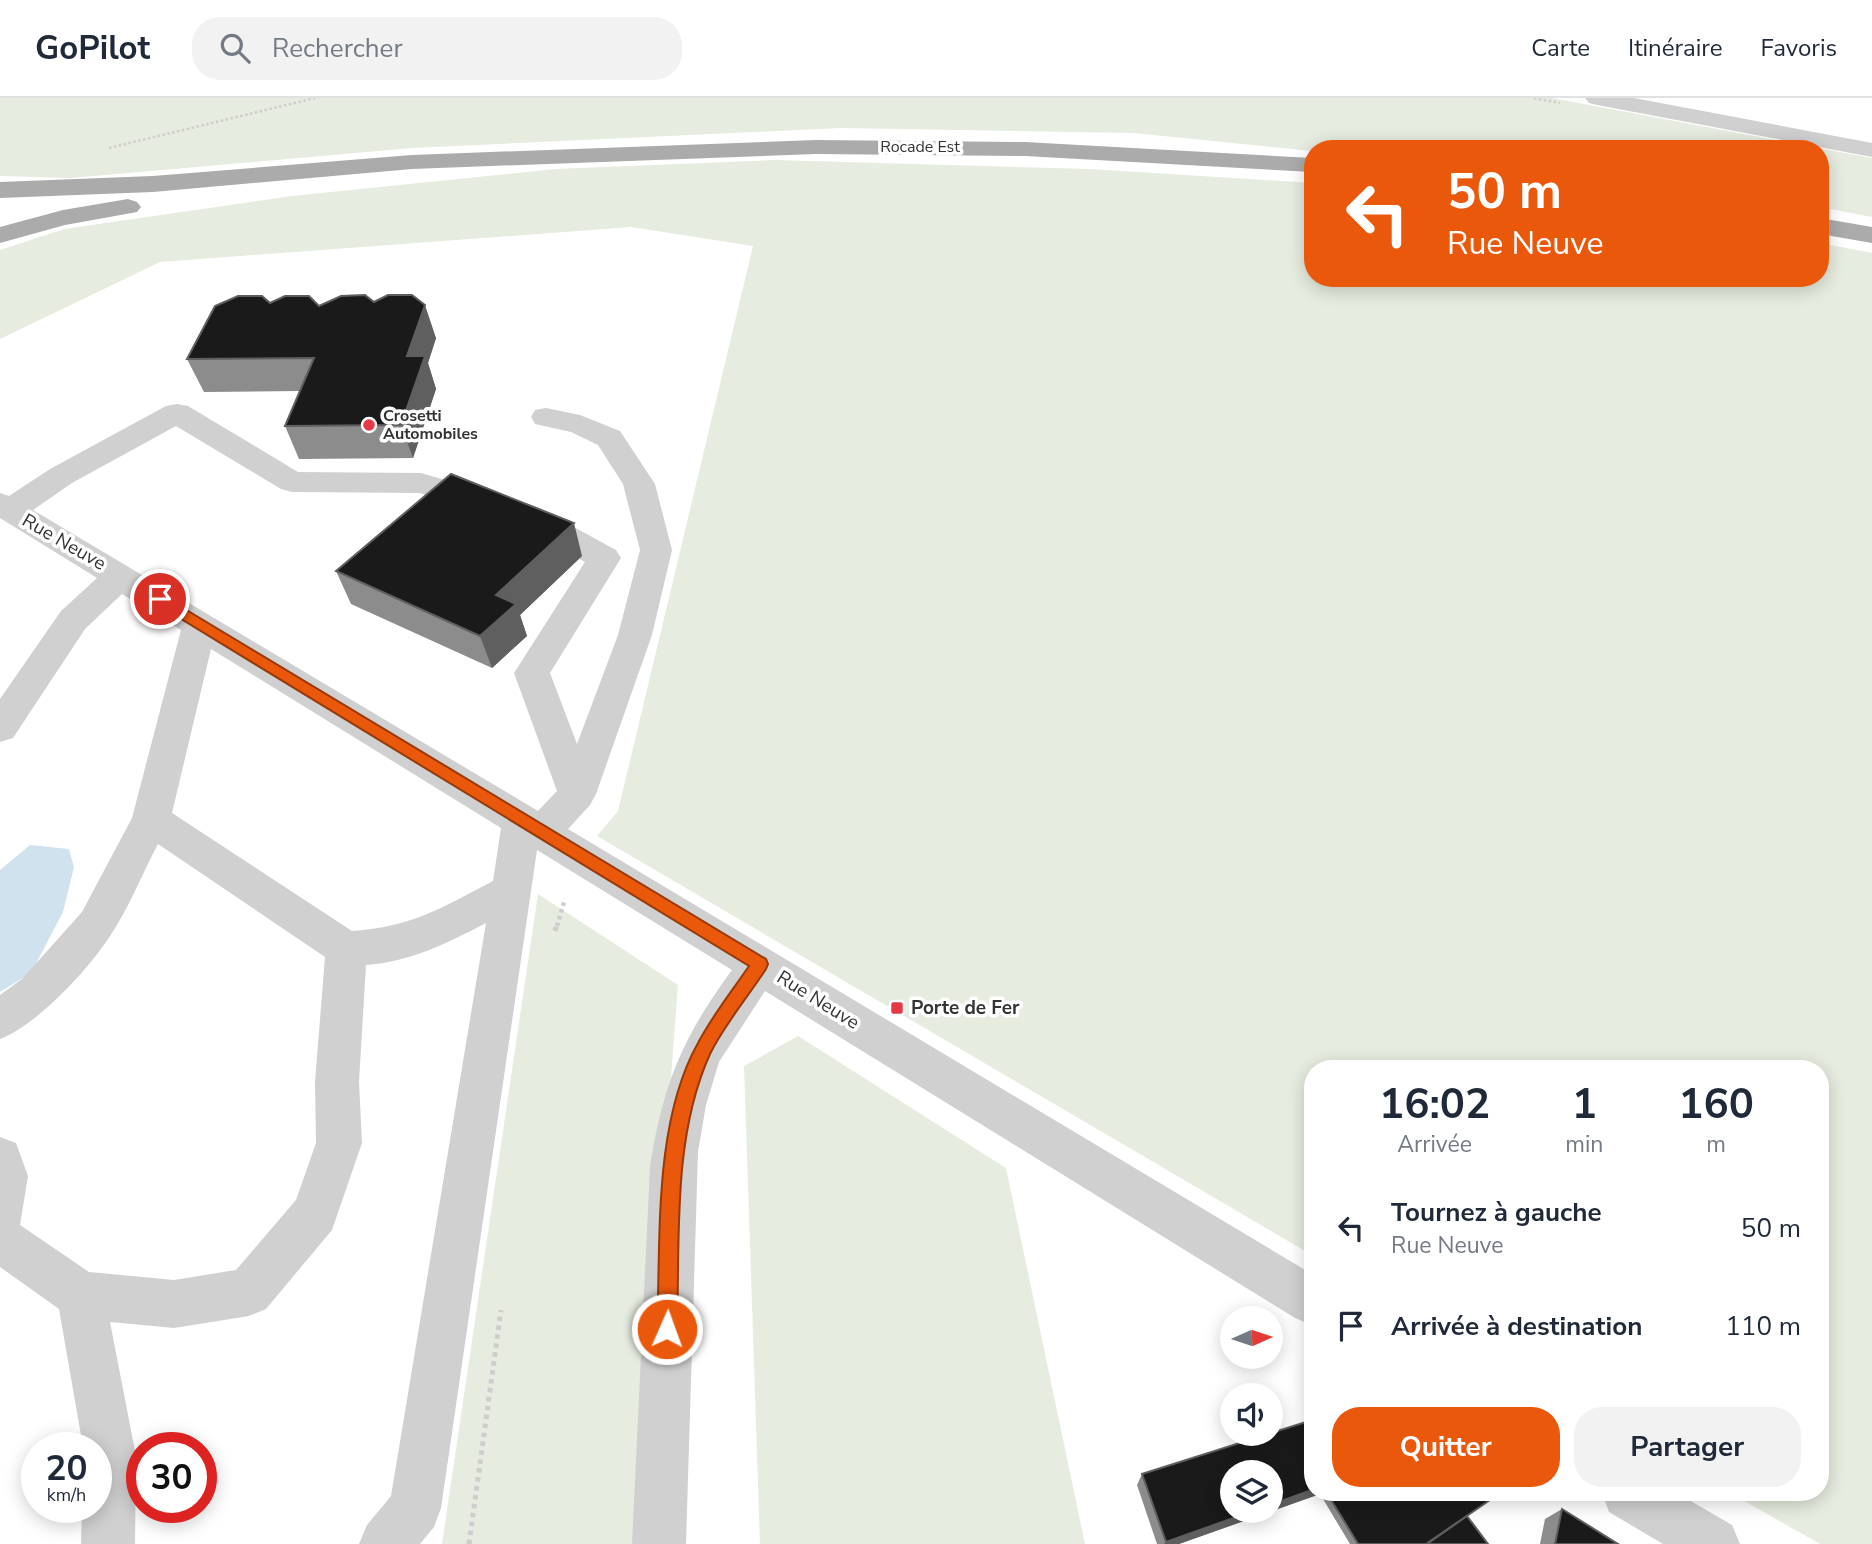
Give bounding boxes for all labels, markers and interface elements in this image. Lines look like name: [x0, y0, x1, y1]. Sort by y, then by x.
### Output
search box: [192, 17, 682, 80]
text: GoPilot: [35, 26, 150, 71]
icon: search: [216, 29, 254, 67]
text: Rechercher: [272, 31, 403, 66]
text: Carte: [1531, 32, 1590, 64]
text: Itinéraire: [1628, 32, 1722, 64]
text: Favoris: [1760, 32, 1837, 64]
street label: Rocade Est: [880, 136, 960, 158]
text: 50 m: [1447, 158, 1562, 225]
icon: left: [1332, 168, 1423, 259]
text: Rue Neuve: [1447, 222, 1604, 265]
place label: Crosetti Automobiles: [383, 405, 478, 445]
marker: Crosetti Automobiles: [361, 417, 377, 433]
street label: Rue Neuve: [17, 508, 111, 576]
pin: [130, 569, 190, 629]
icon: arrive: [141, 580, 179, 618]
street label: Rue Neuve: [772, 964, 864, 1036]
place label: Porte de Fer: [911, 995, 1020, 1021]
marker: Porte de Fer: [889, 1000, 905, 1016]
text: 16:02: [1379, 1076, 1490, 1133]
text: 1: [1572, 1076, 1597, 1133]
text: 160: [1678, 1076, 1754, 1133]
text: Arrivée: [1397, 1129, 1472, 1160]
text: min: [1565, 1129, 1603, 1160]
text: m: [1706, 1129, 1726, 1160]
text: Tournez à gauche: [1391, 1195, 1602, 1230]
icon: left: [1332, 1209, 1370, 1247]
text: 50 m: [1741, 1211, 1801, 1246]
text: Rue Neuve: [1391, 1230, 1504, 1261]
position arrow: [630, 1292, 704, 1366]
north arrow: [1220, 1306, 1283, 1368]
map controls: [1220, 1306, 1283, 1523]
icon: arrive: [1332, 1307, 1370, 1345]
text: Arrivée à destination: [1391, 1309, 1642, 1344]
text: 110 m: [1725, 1309, 1801, 1344]
button: sound: [1220, 1383, 1283, 1446]
button: Quitter: [1332, 1407, 1560, 1487]
button: Partager: [1574, 1407, 1801, 1487]
speed limit sign: 30: [126, 1432, 217, 1523]
text: 20: [45, 1445, 88, 1492]
button: layers: [1220, 1460, 1283, 1523]
text: km/h: [47, 1483, 86, 1507]

